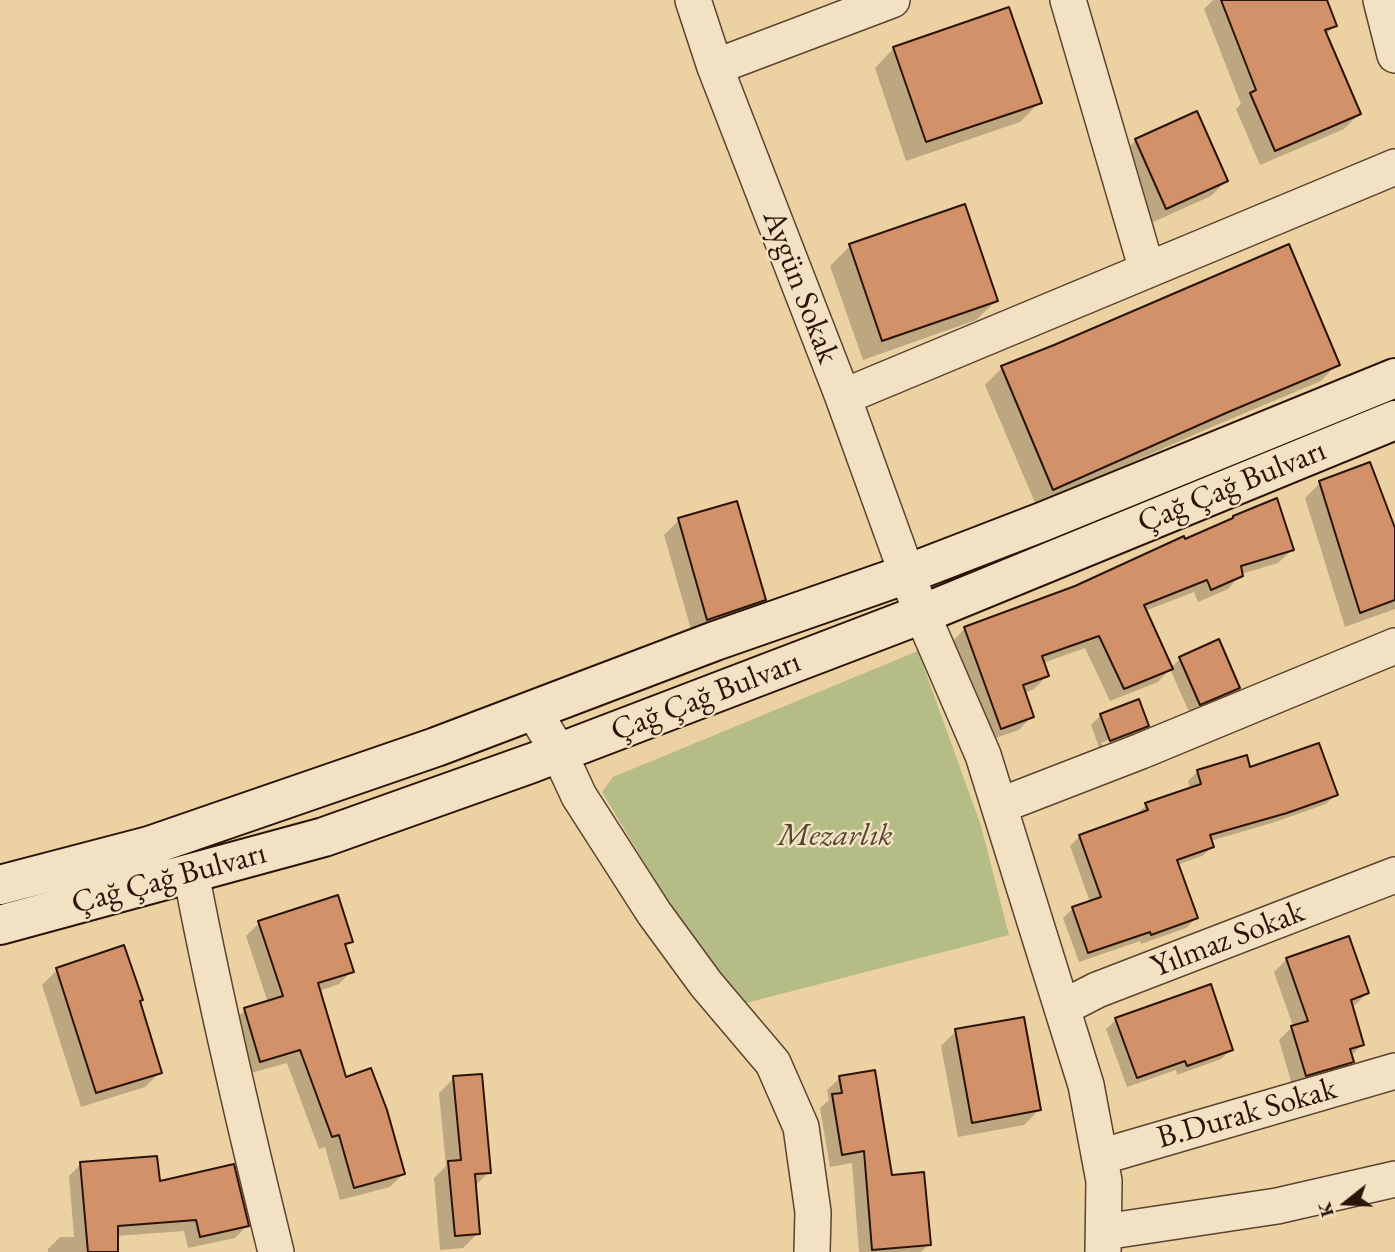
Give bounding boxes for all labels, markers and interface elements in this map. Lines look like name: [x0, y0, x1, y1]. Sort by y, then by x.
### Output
street label: Aygün Sokak: [753, 205, 847, 369]
street label: Çağ Çağ Bulvarı: [1132, 432, 1332, 542]
street label: Çağ Çağ Bulvarı: [606, 643, 806, 751]
park label: Mezarlık: [777, 817, 893, 855]
street label: Çağ Çağ Bulvarı: [68, 835, 270, 923]
street label: Yılmaz Sokak: [1146, 893, 1310, 987]
street label: B.Durak Sokak: [1153, 1070, 1341, 1158]
north arrow: [1311, 1168, 1381, 1238]
text: K: [1311, 1199, 1340, 1220]

